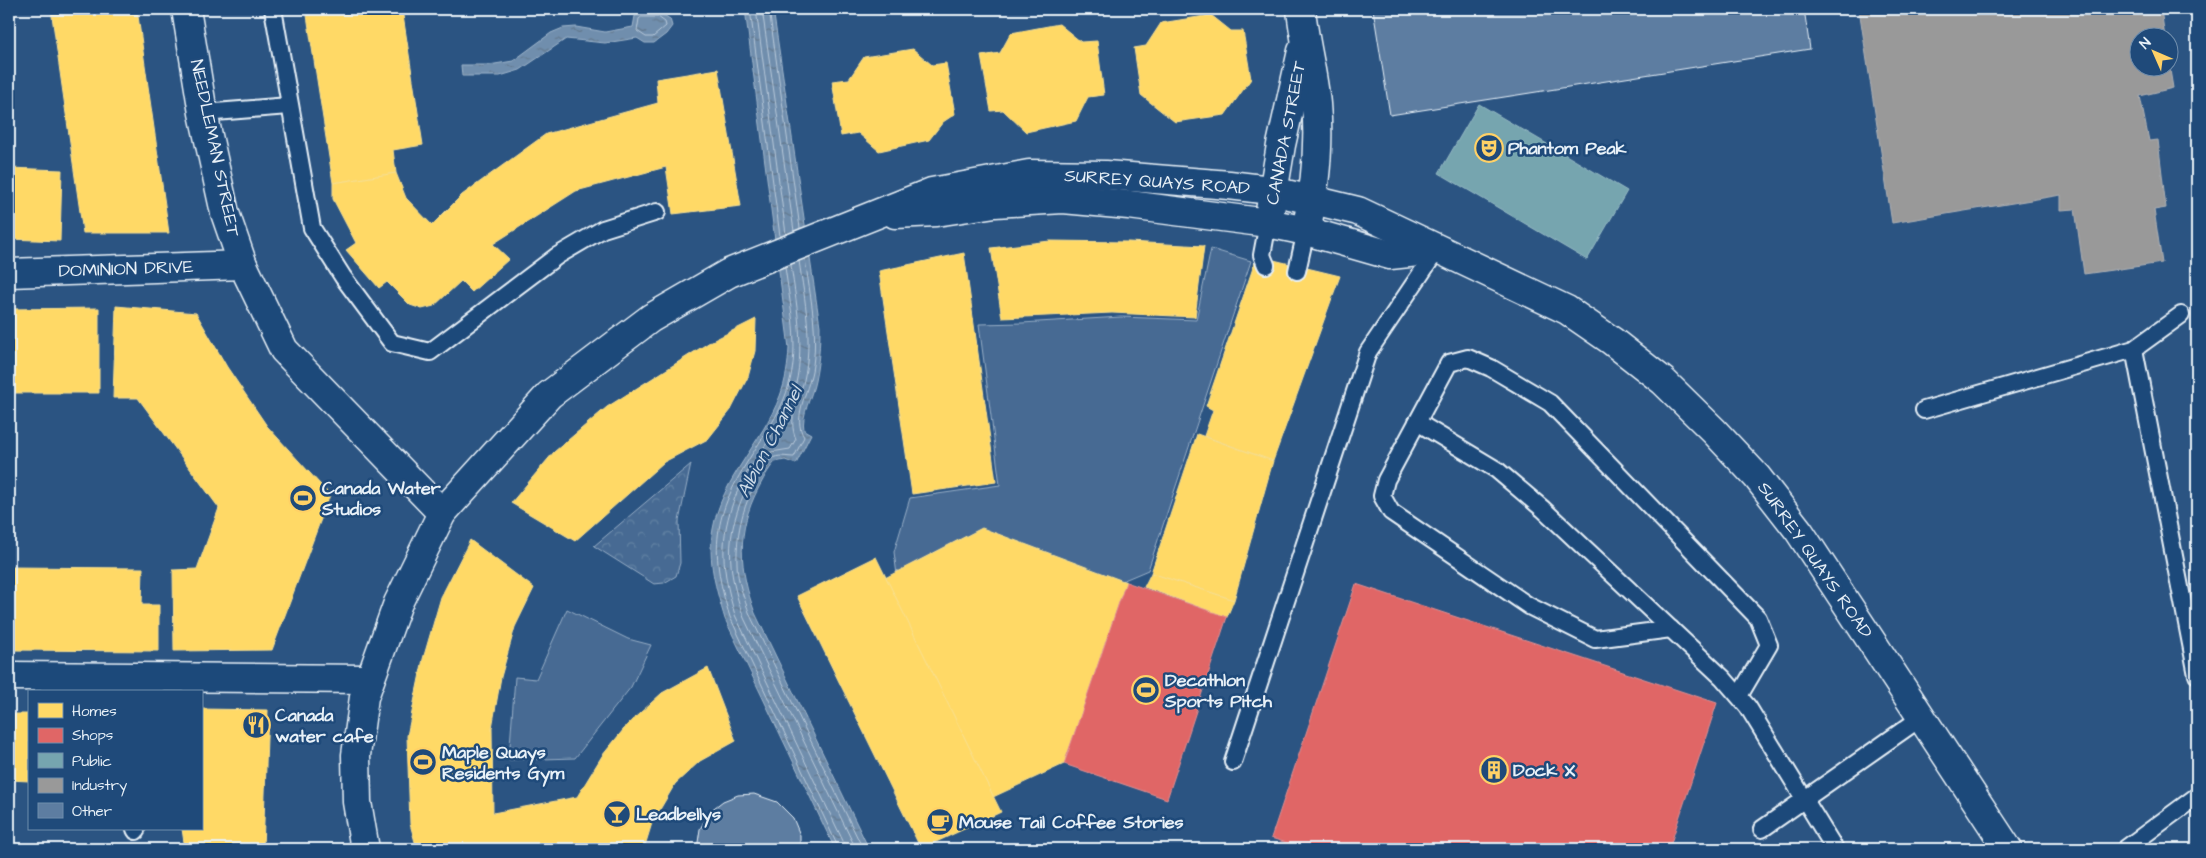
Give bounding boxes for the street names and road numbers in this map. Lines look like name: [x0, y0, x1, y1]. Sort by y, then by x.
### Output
street label: NEEDLEMAN STREET: [184, 57, 246, 240]
street label: CANADA STREET: [1260, 58, 1312, 207]
street label: SURREY QUAYS ROAD: [1063, 163, 1251, 201]
street label: DOMINION DRIVE: [58, 254, 194, 284]
street label: SURREY QUAYS ROAD: [1751, 477, 1879, 644]

